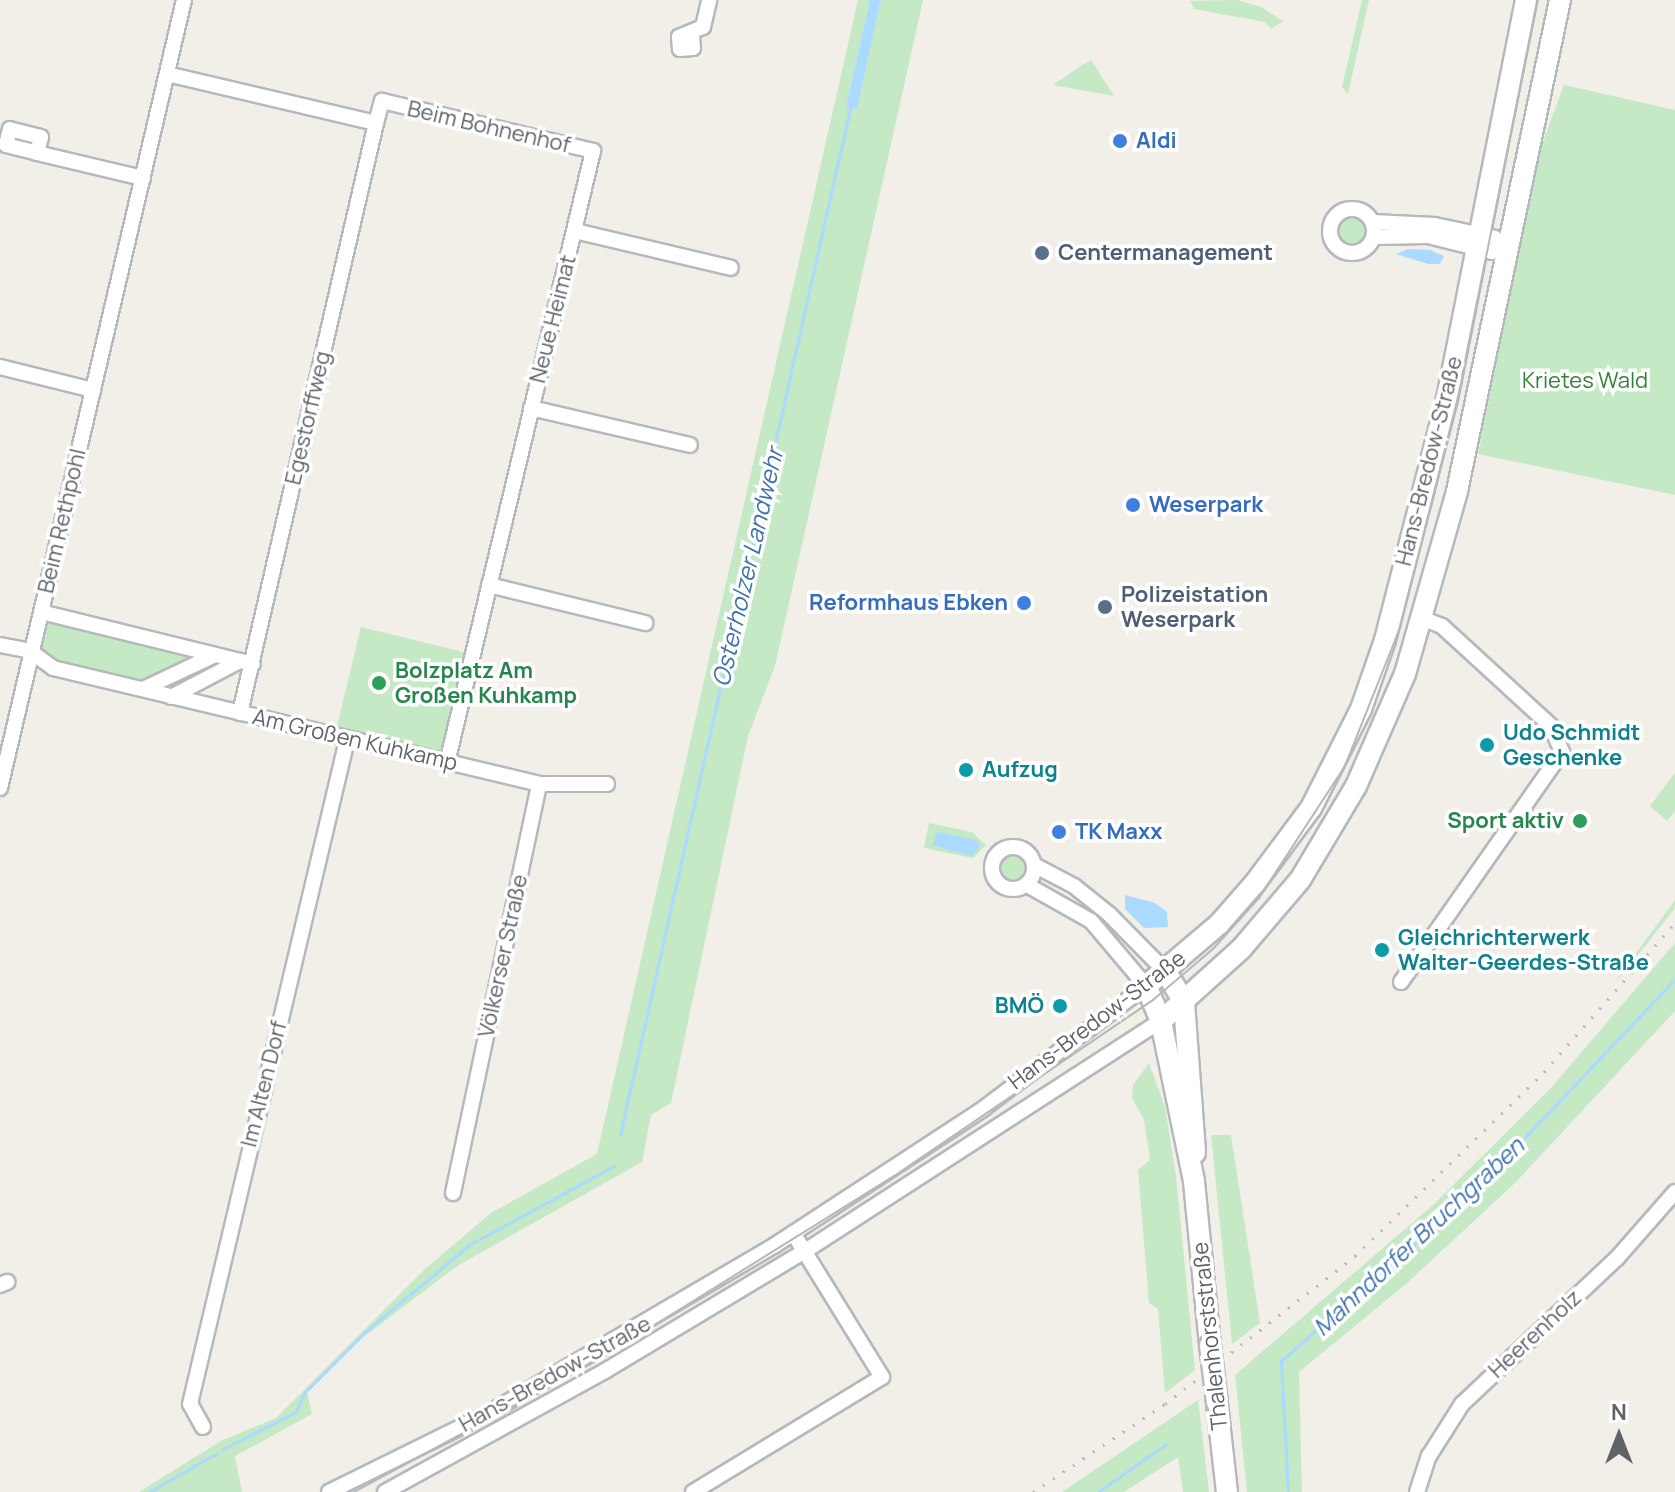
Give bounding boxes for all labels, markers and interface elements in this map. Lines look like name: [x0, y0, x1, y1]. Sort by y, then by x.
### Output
street label: Beim Bohnenhof: [405, 95, 573, 159]
place label: Aldi: [1136, 128, 1177, 154]
marker: Aldi: [1111, 132, 1129, 150]
place label: Centermanagement: [1058, 240, 1273, 266]
marker: Centermanagement: [1033, 244, 1051, 262]
street label: Neue Heimat: [524, 252, 582, 386]
street label: Egestorffweg: [280, 349, 336, 487]
street label: Hans-Bredow-Straße: [1390, 353, 1468, 569]
park label: Krietes Wald: [1522, 368, 1648, 394]
water label: Osterholzer Landwehr: [706, 445, 788, 689]
street label: Beim Rethpohl: [33, 446, 91, 596]
place label: Weserpark: [1149, 492, 1263, 518]
marker: Weserpark: [1124, 496, 1142, 514]
place label: Polizeistation Weserpark: [1121, 581, 1268, 632]
place label: Reformhaus Ebken: [809, 590, 1008, 616]
marker: Reformhaus Ebken: [1015, 594, 1033, 612]
marker: Polizeistation Weserpark: [1096, 598, 1114, 616]
place label: Bolzplatz Am Großen Kuhkamp: [395, 657, 577, 708]
marker: Bolzplatz Am Großen Kuhkamp: [370, 674, 388, 692]
street label: Am Großen Kuhkamp: [250, 704, 460, 776]
place label: Udo Schmidt Geschenke: [1503, 719, 1640, 770]
marker: Udo Schmidt Geschenke: [1478, 736, 1496, 754]
place label: Aufzug: [982, 757, 1058, 783]
marker: Aufzug: [957, 761, 975, 779]
place label: Sport aktiv: [1447, 808, 1564, 834]
marker: Sport aktiv: [1571, 812, 1589, 830]
place label: TK Maxx: [1075, 819, 1163, 845]
marker: TK Maxx: [1050, 823, 1068, 841]
street label: Völkerser Straße: [473, 872, 533, 1040]
place label: Gleichrichterwerk Walter-Geerdes-Straße: [1398, 924, 1649, 976]
marker: Gleichrichterwerk Walter-Geerdes-Straße: [1373, 941, 1391, 959]
street label: Hans-Bredow-Straße: [1003, 945, 1191, 1095]
place label: BMÖ: [995, 993, 1044, 1019]
marker: BMÖ: [1051, 997, 1069, 1015]
street label: Im Alten Dorf: [236, 1018, 292, 1150]
water label: Mahndorfer Bruchgraben: [1307, 1131, 1529, 1341]
street label: Thalenhorststraße: [1187, 1241, 1233, 1431]
street label: Heerenholz: [1483, 1284, 1587, 1384]
street label: Hans-Bredow-Straße: [455, 1310, 655, 1438]
north arrow: [1579, 1396, 1659, 1476]
text: N: [1611, 1397, 1627, 1427]

